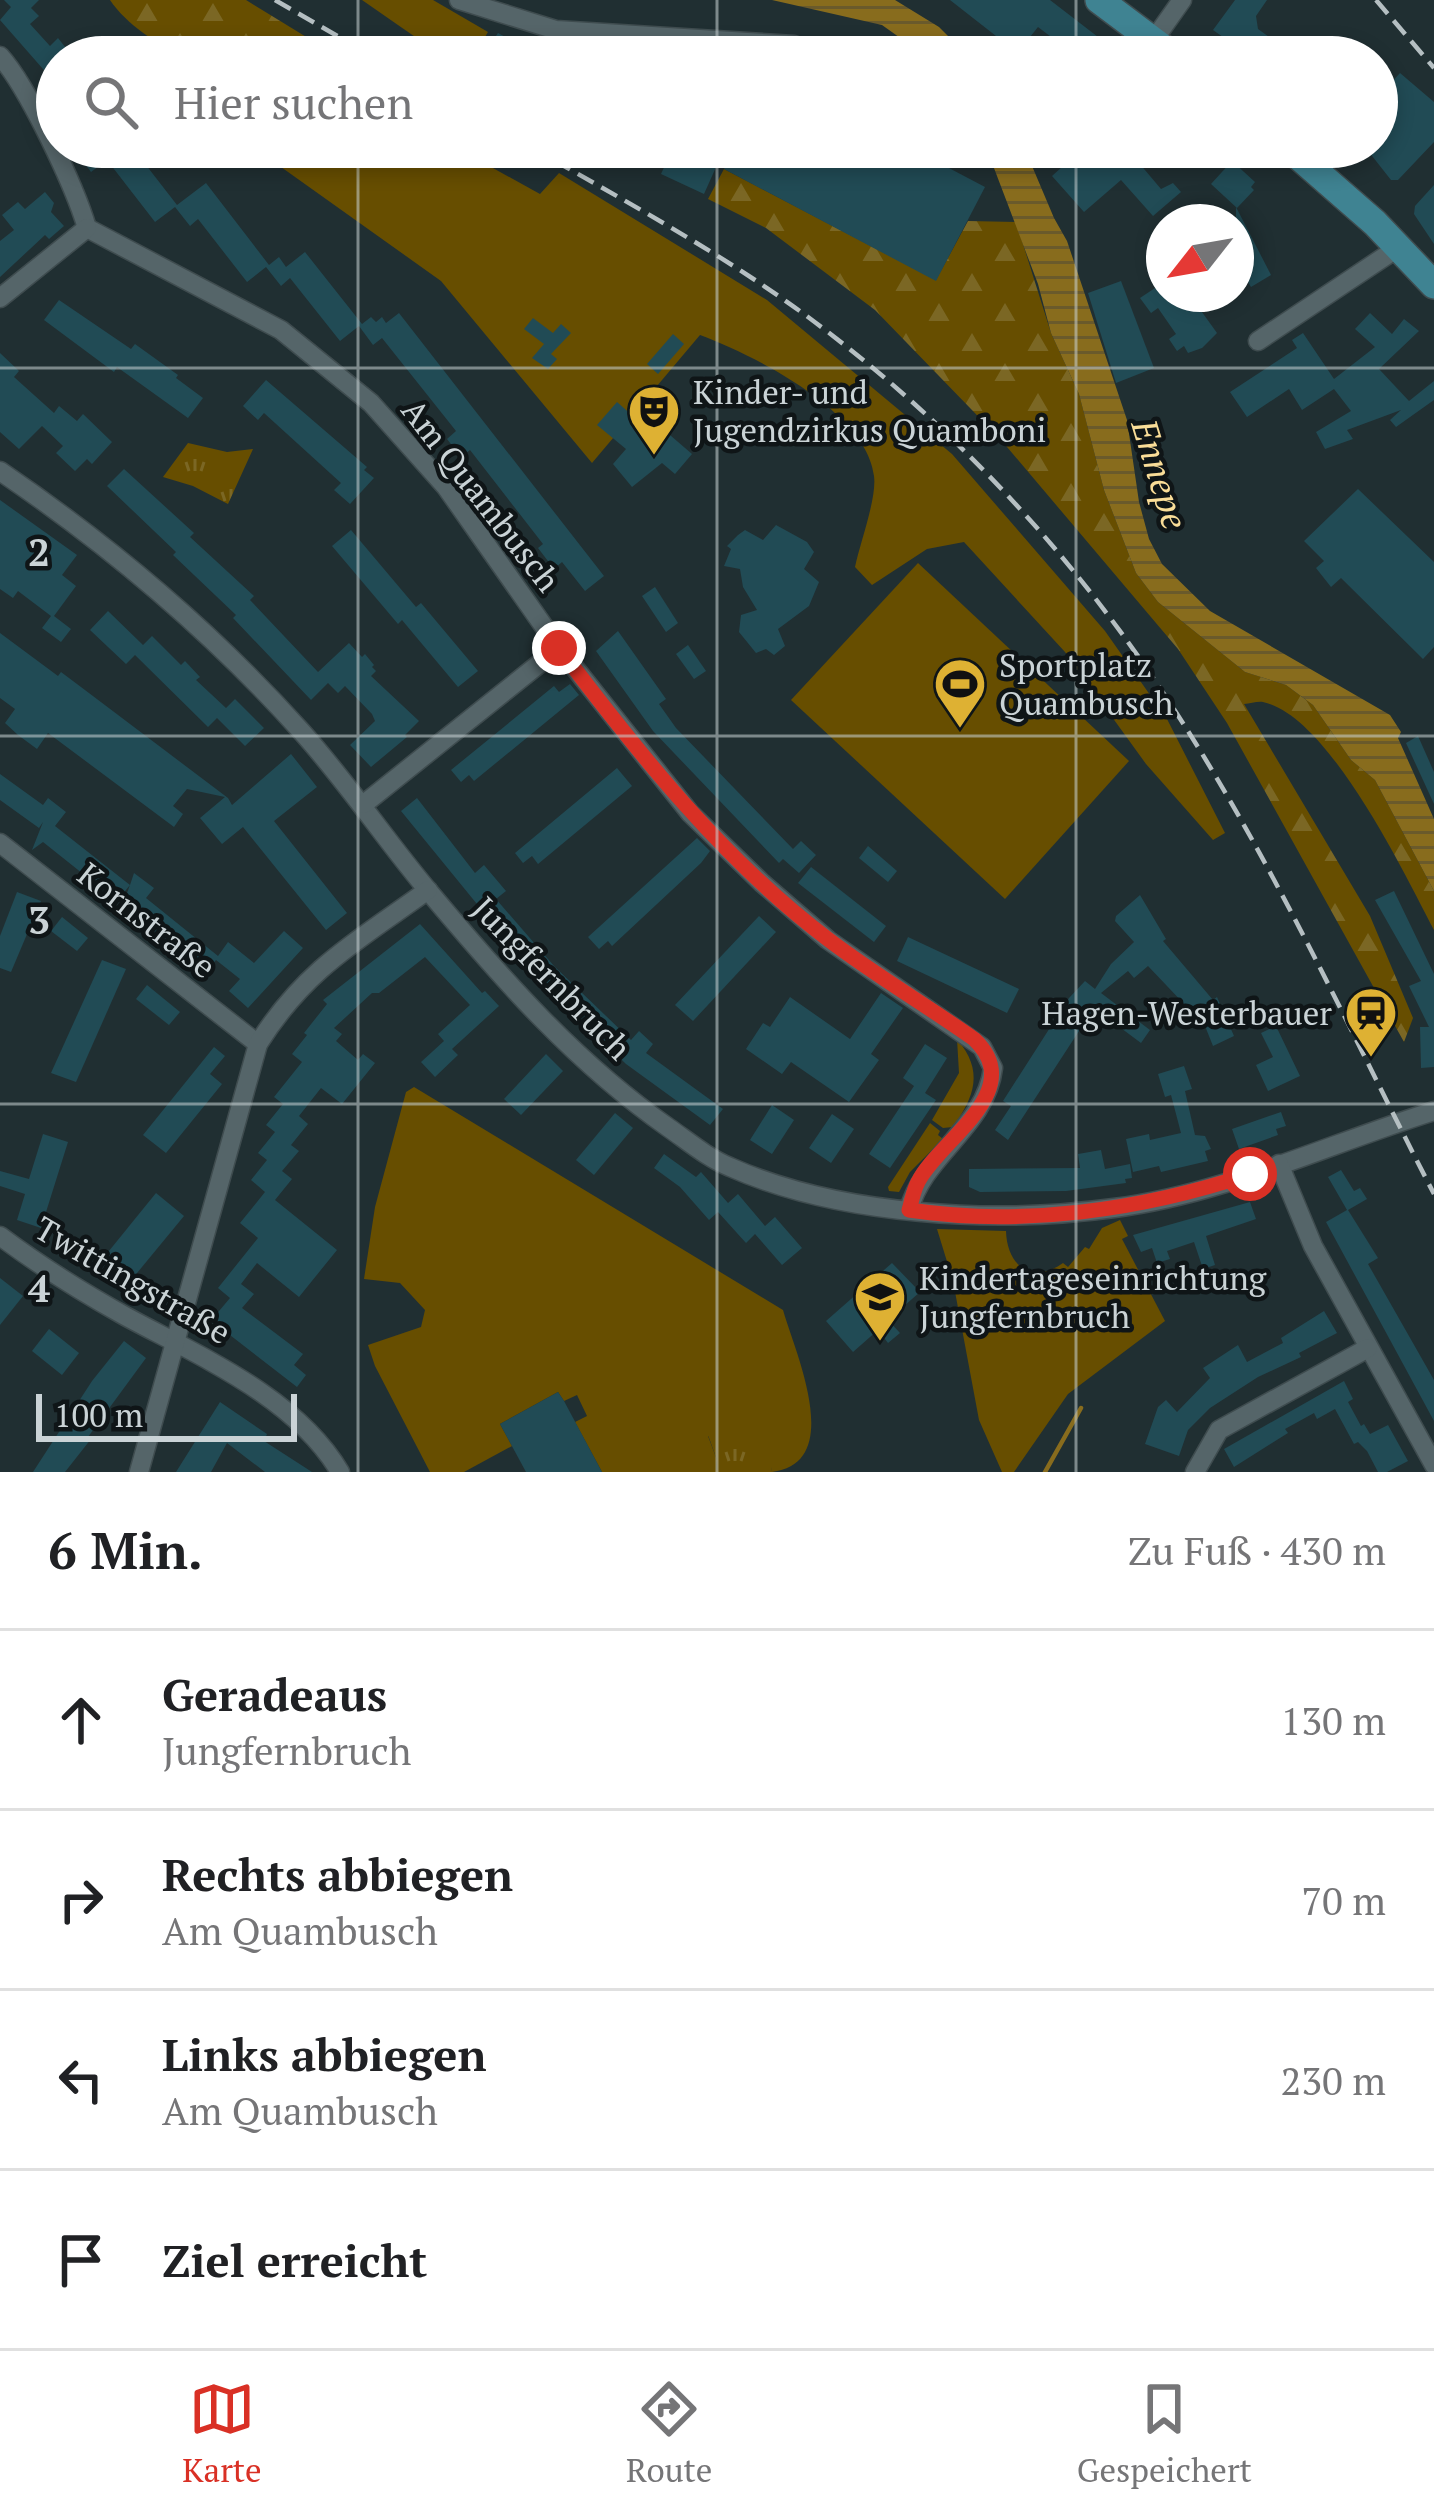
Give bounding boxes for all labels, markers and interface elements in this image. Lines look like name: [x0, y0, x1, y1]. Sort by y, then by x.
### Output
search box: [36, 36, 1398, 168]
icon: search: [78, 69, 144, 135]
text: Hier suchen: [174, 72, 413, 132]
north arrow: [1146, 204, 1254, 312]
place label: Kinder- und Jugendzirkus Quamboni: [693, 370, 1046, 451]
theatre icon: Kinder- und Jugendzirkus Quamboni: [626, 383, 682, 457]
street label: Am Quambusch: [393, 389, 570, 600]
water label: Ennepe: [1121, 412, 1199, 535]
text: 2: [28, 525, 50, 577]
route end: [532, 621, 586, 675]
place label: Sportplatz Quambusch: [999, 643, 1173, 724]
sports icon: Sportplatz Quambusch: [932, 656, 988, 730]
street label: Kornstraße: [70, 852, 225, 987]
street label: Jungfernbruch: [464, 887, 641, 1069]
text: 3: [28, 893, 50, 945]
station icon: Hagen-Westerbauer: [1343, 985, 1399, 1059]
place label: Hagen-Westerbauer: [1041, 991, 1332, 1034]
route start: [1223, 1147, 1277, 1201]
street label: Twittingstraße: [28, 1206, 239, 1353]
place label: Kindertageseinrichtung Jungfernbruch: [919, 1256, 1267, 1337]
text: 4: [28, 1261, 50, 1313]
school or university icon: Kindertageseinrichtung Jungfernbruch: [852, 1269, 908, 1343]
scale bar: [36, 1388, 297, 1441]
text: 100 m: [54, 1393, 143, 1436]
text: 6 Min.: [48, 1516, 203, 1584]
text: Zu Fuß · 430 m: [1128, 1524, 1386, 1576]
text: Geradeaus: [162, 1664, 387, 1724]
icon: ahead: [48, 1687, 114, 1753]
text: 130 m: [1281, 1694, 1386, 1746]
text: Jungfernbruch: [162, 1724, 411, 1776]
text: Rechts abbiegen: [162, 1844, 513, 1904]
icon: right: [48, 1867, 114, 1933]
text: 70 m: [1301, 1874, 1386, 1926]
text: Am Quambusch: [162, 1904, 438, 1956]
text: Links abbiegen: [162, 2024, 487, 2084]
icon: left: [48, 2047, 114, 2113]
text: 230 m: [1281, 2054, 1386, 2106]
text: Am Quambusch: [162, 2084, 438, 2136]
icon: arrive: [48, 2227, 114, 2293]
text: Ziel erreicht: [162, 2230, 427, 2290]
tab: Karte: [182, 2376, 262, 2491]
tab: Route: [626, 2376, 712, 2491]
tab: Gespeichert: [1077, 2376, 1252, 2491]

